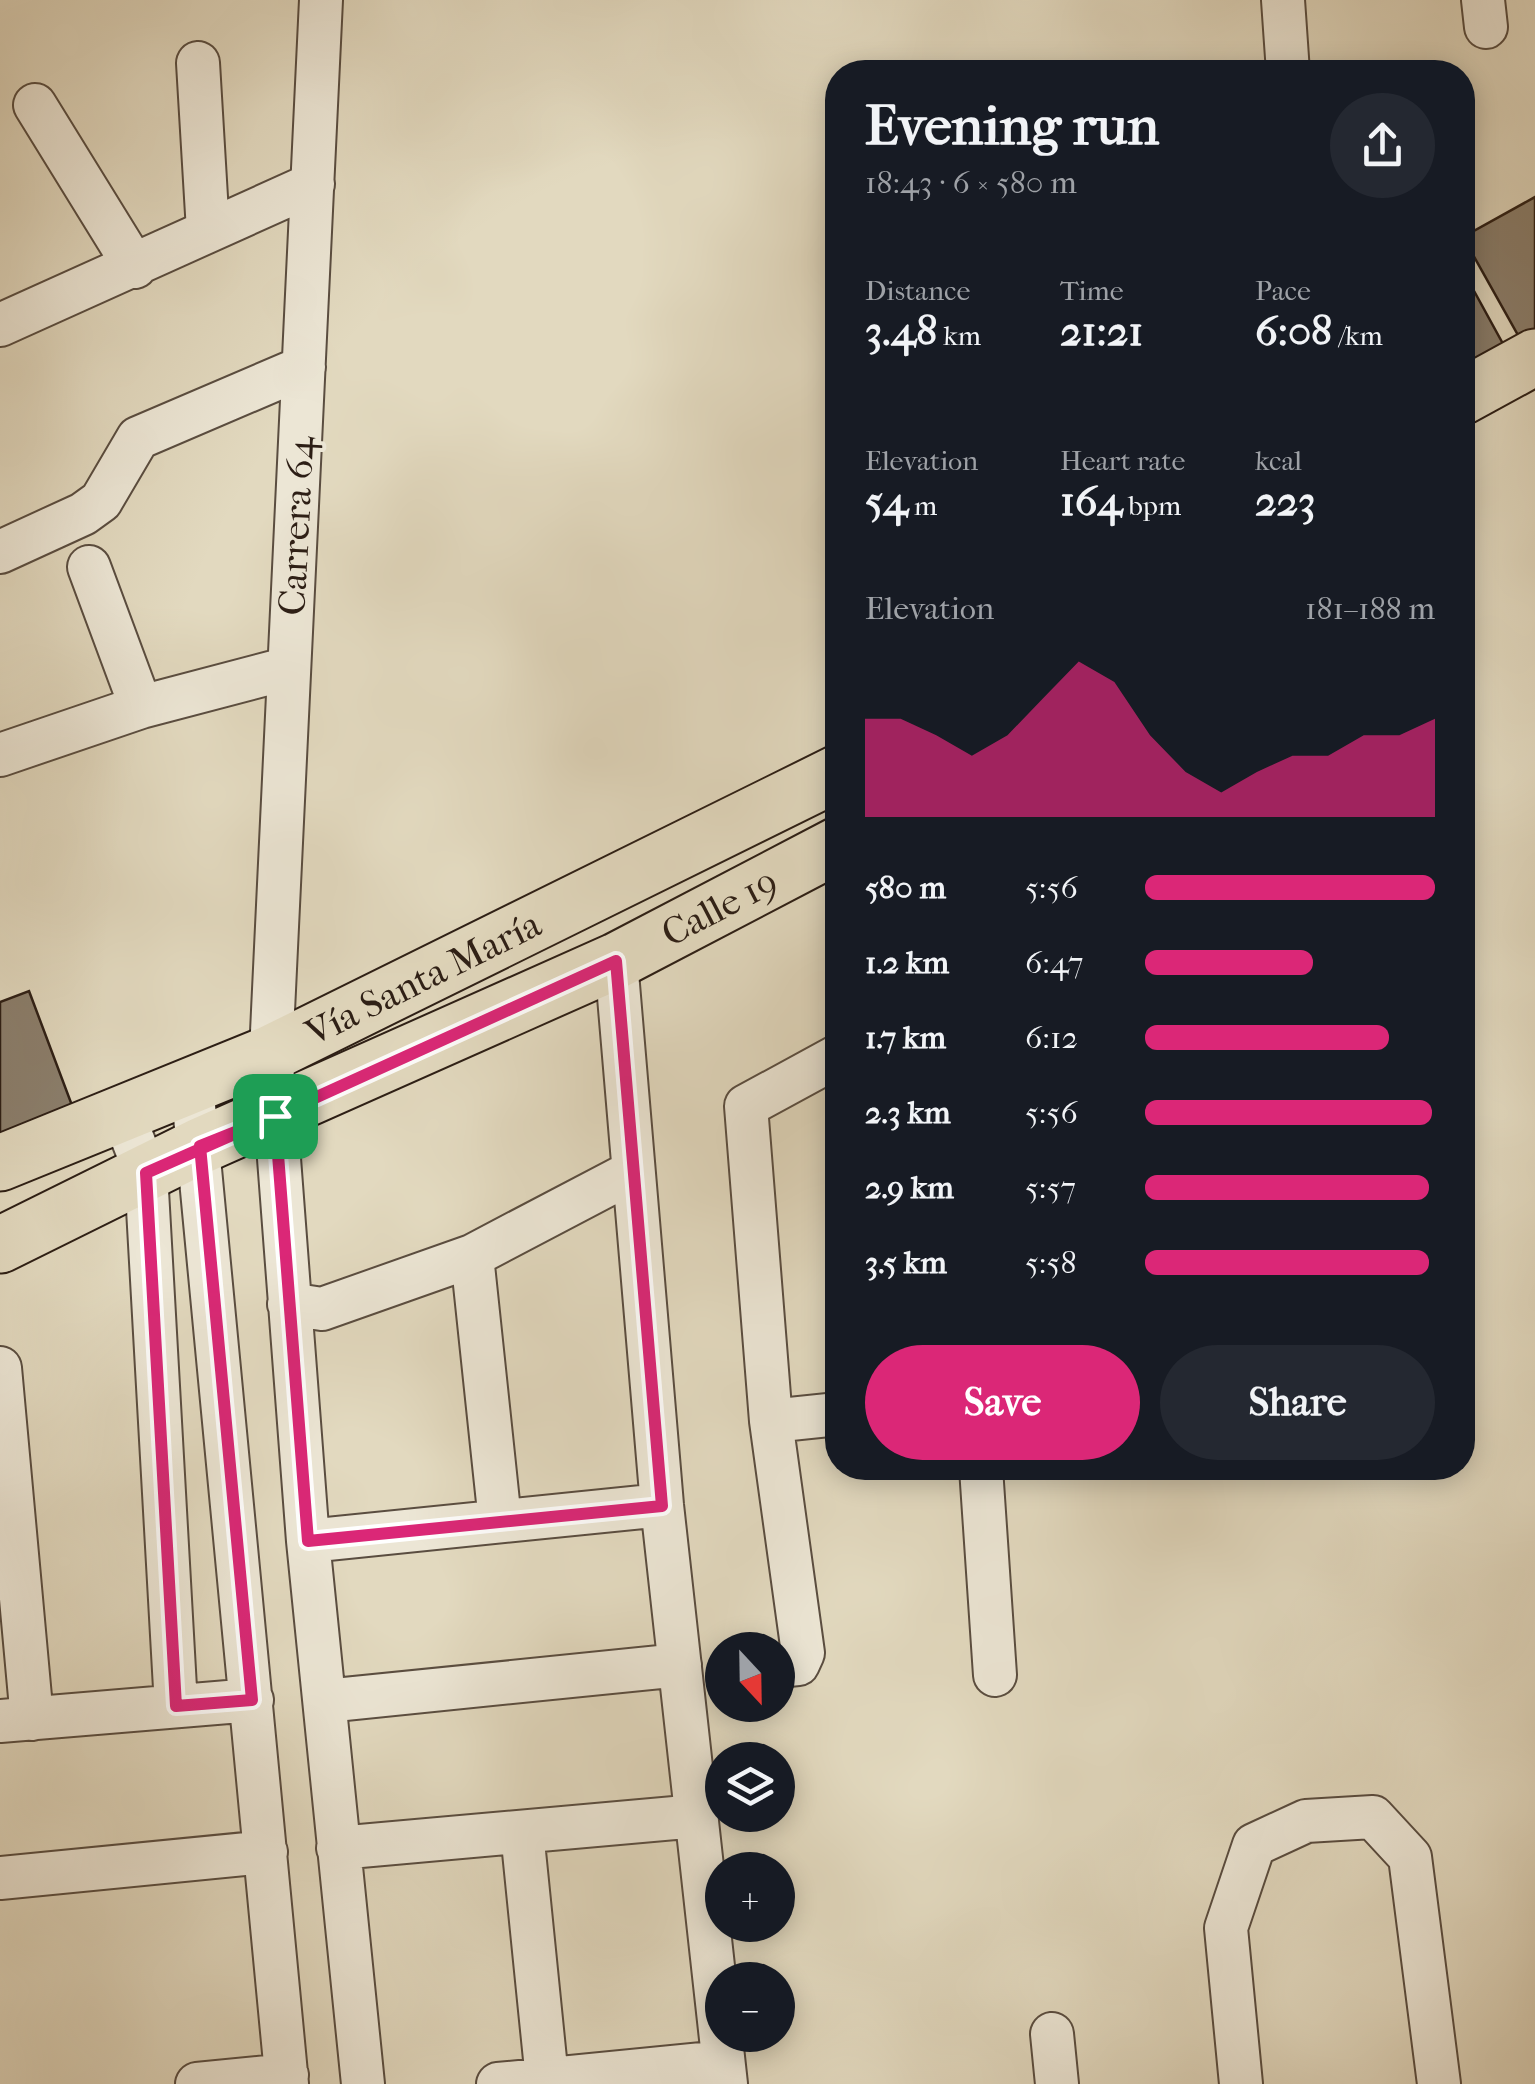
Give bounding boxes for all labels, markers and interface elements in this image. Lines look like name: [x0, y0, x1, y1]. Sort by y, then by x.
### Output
button: share: [1330, 93, 1435, 198]
text: Evening run: [865, 94, 1159, 158]
text: 18:43 · 6 × 580 m: [865, 164, 1077, 201]
text: Distance: [865, 274, 970, 307]
text: Time: [1060, 274, 1124, 307]
text: Pace: [1255, 274, 1311, 307]
text: 3.48: [865, 307, 937, 356]
text: 21:21: [1060, 307, 1143, 356]
text: 6:08: [1255, 307, 1332, 356]
text: km: [937, 319, 981, 352]
text: /km: [1332, 319, 1383, 352]
street label: Carrera 64: [269, 434, 324, 616]
text: Elevation: [865, 444, 978, 477]
text: Heart rate: [1060, 444, 1185, 477]
text: kcal: [1255, 444, 1302, 477]
text: 54: [865, 477, 908, 526]
text: 164: [1060, 477, 1122, 526]
text: 223: [1255, 477, 1315, 526]
text: m: [908, 489, 937, 522]
text: bpm: [1122, 489, 1181, 522]
text: Elevation: [865, 590, 994, 627]
text: 181–188 m: [1305, 590, 1435, 627]
street label: Calle 19: [654, 859, 785, 956]
text: 580 m: [865, 869, 946, 906]
text: 5:56: [1025, 869, 1078, 906]
street label: Vía Santa María: [297, 901, 549, 1056]
text: 1.2 km: [865, 944, 949, 981]
text: 6:47: [1025, 944, 1084, 981]
text: 1.7 km: [865, 1019, 946, 1056]
text: 6:12: [1025, 1019, 1078, 1056]
pin: [233, 1074, 318, 1159]
icon: arrive: [248, 1089, 303, 1144]
text: 2.3 km: [865, 1094, 951, 1131]
text: 5:56: [1025, 1094, 1078, 1131]
text: 2.9 km: [865, 1169, 954, 1206]
text: 5:57: [1025, 1169, 1076, 1206]
text: 3.5 km: [865, 1244, 947, 1281]
text: 5:58: [1025, 1244, 1076, 1281]
button: Save: [865, 1345, 1140, 1460]
button: Share: [1160, 1345, 1435, 1460]
north arrow: [705, 1632, 795, 1722]
map controls: [705, 1632, 795, 2052]
button: layers: [705, 1742, 795, 1832]
button: +: [705, 1852, 795, 1942]
button: −: [705, 1962, 795, 2052]

